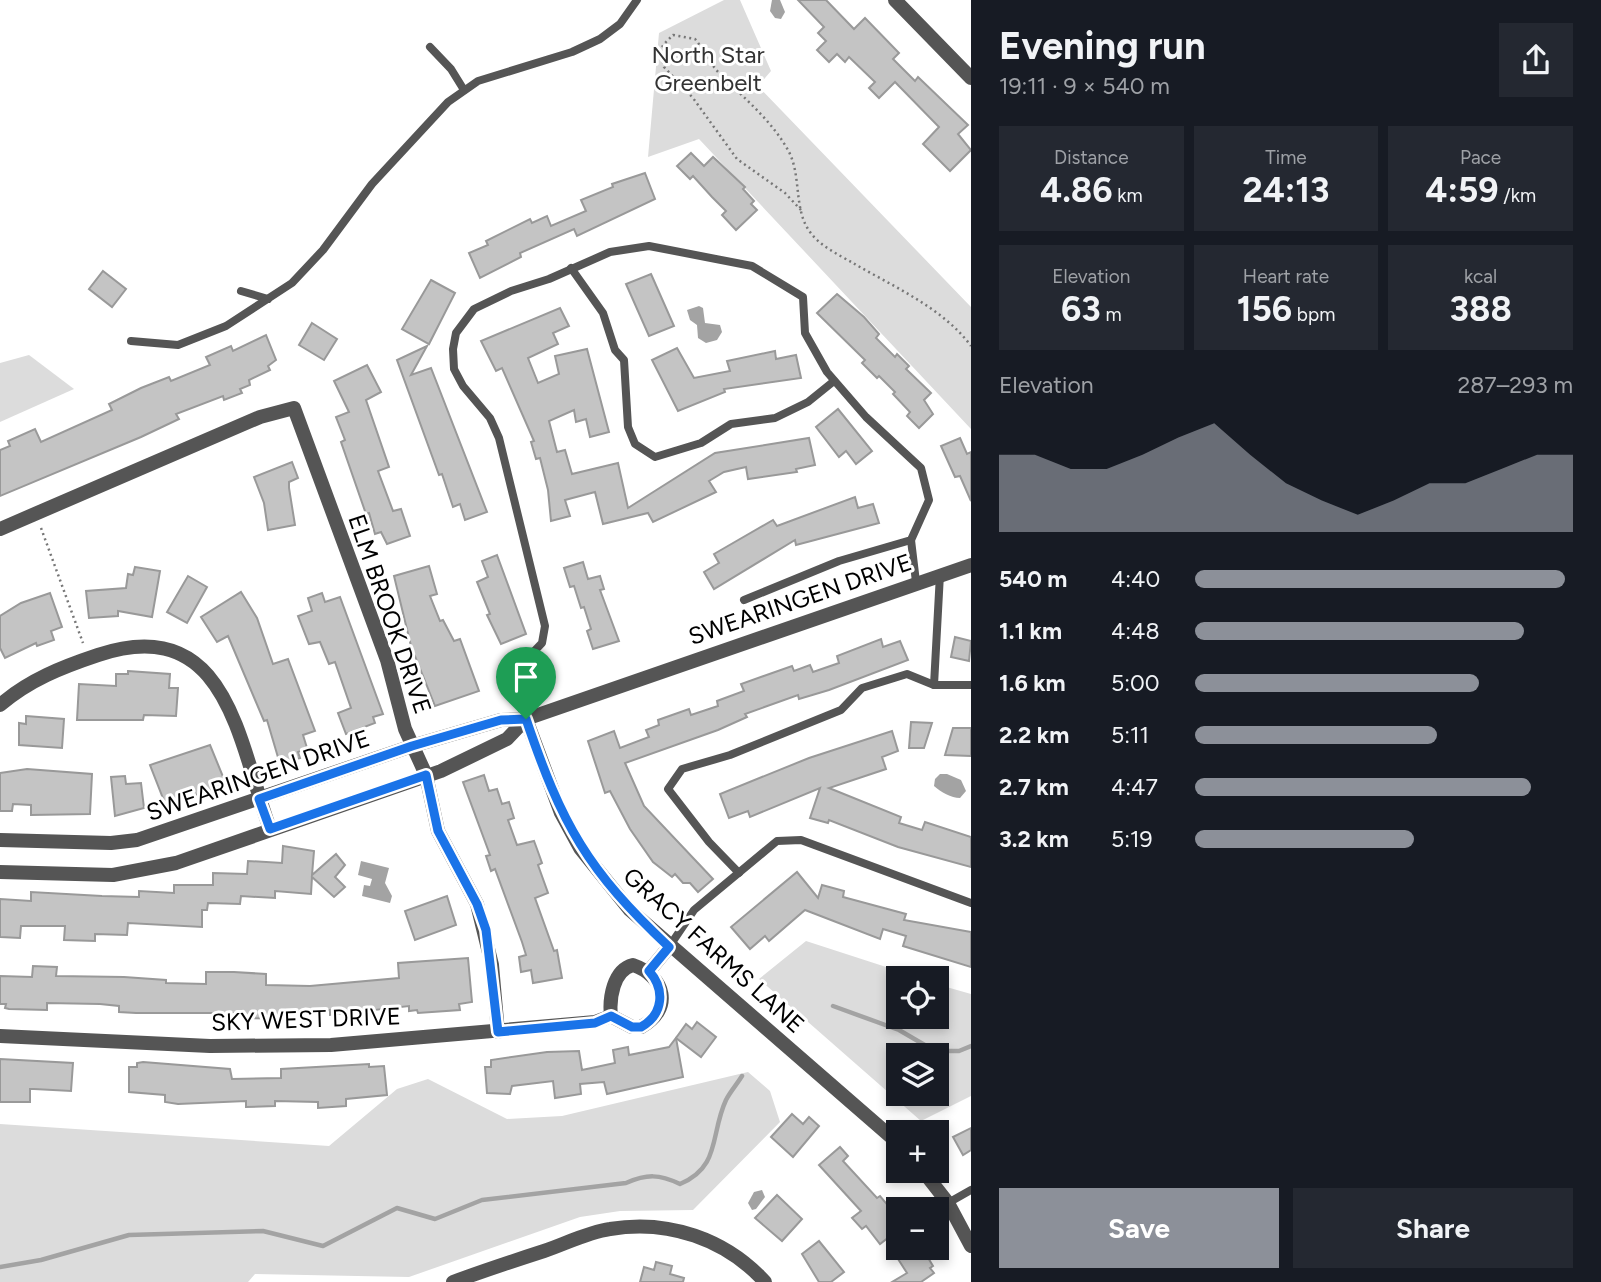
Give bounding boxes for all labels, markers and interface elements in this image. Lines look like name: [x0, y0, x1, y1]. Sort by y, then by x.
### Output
text: Evening run: [999, 23, 1206, 69]
button: share: [1499, 23, 1573, 97]
park label: North Star Greenbelt: [651, 40, 765, 97]
text: 19:11 · 9 × 540 m: [999, 72, 1170, 100]
text: Distance: [1054, 146, 1129, 169]
text: Time: [1265, 146, 1307, 169]
text: Pace: [1460, 146, 1501, 169]
text: 4.86: [1040, 169, 1113, 211]
text: 24:13: [1242, 169, 1330, 211]
text: 4:59: [1425, 169, 1499, 211]
text: km: [1113, 184, 1143, 207]
text: /km: [1499, 184, 1536, 207]
text: Elevation: [1052, 265, 1130, 288]
text: Heart rate: [1243, 265, 1329, 288]
text: kcal: [1464, 265, 1497, 288]
text: 63: [1061, 288, 1101, 330]
text: 156: [1237, 288, 1292, 330]
text: 388: [1450, 288, 1512, 330]
text: m: [1101, 303, 1122, 326]
text: bpm: [1292, 303, 1335, 326]
text: Elevation: [999, 371, 1094, 399]
text: 287–293 m: [1457, 371, 1573, 399]
street label: ELM BROOK DRIVE: [342, 510, 438, 718]
street label: SWEARINGEN DRIVE: [685, 547, 915, 651]
text: 540 m: [999, 565, 1067, 593]
text: 4:40: [1111, 565, 1160, 593]
text: 1.1 km: [999, 617, 1062, 645]
text: 4:48: [1111, 617, 1160, 645]
pin: [496, 647, 556, 719]
icon: arrive: [507, 658, 545, 696]
text: 1.6 km: [999, 669, 1066, 697]
text: 5:00: [1111, 669, 1160, 697]
text: 2.2 km: [999, 721, 1069, 749]
text: 5:11: [1111, 721, 1149, 749]
street label: SWEARINGEN DRIVE: [143, 723, 373, 827]
text: 2.7 km: [999, 773, 1069, 801]
text: 4:47: [1111, 773, 1158, 801]
text: 3.2 km: [999, 825, 1069, 853]
text: 5:19: [1111, 825, 1153, 853]
street label: GRACY FARMS LANE: [618, 861, 810, 1039]
map controls: [886, 966, 949, 1260]
button: locate: [886, 966, 949, 1029]
street label: SKY WEST DRIVE: [211, 1001, 401, 1037]
button: layers: [886, 1043, 949, 1106]
button: +: [886, 1120, 949, 1183]
button: Save: [999, 1188, 1279, 1268]
button: Share: [1293, 1188, 1573, 1268]
button: −: [886, 1197, 949, 1260]

